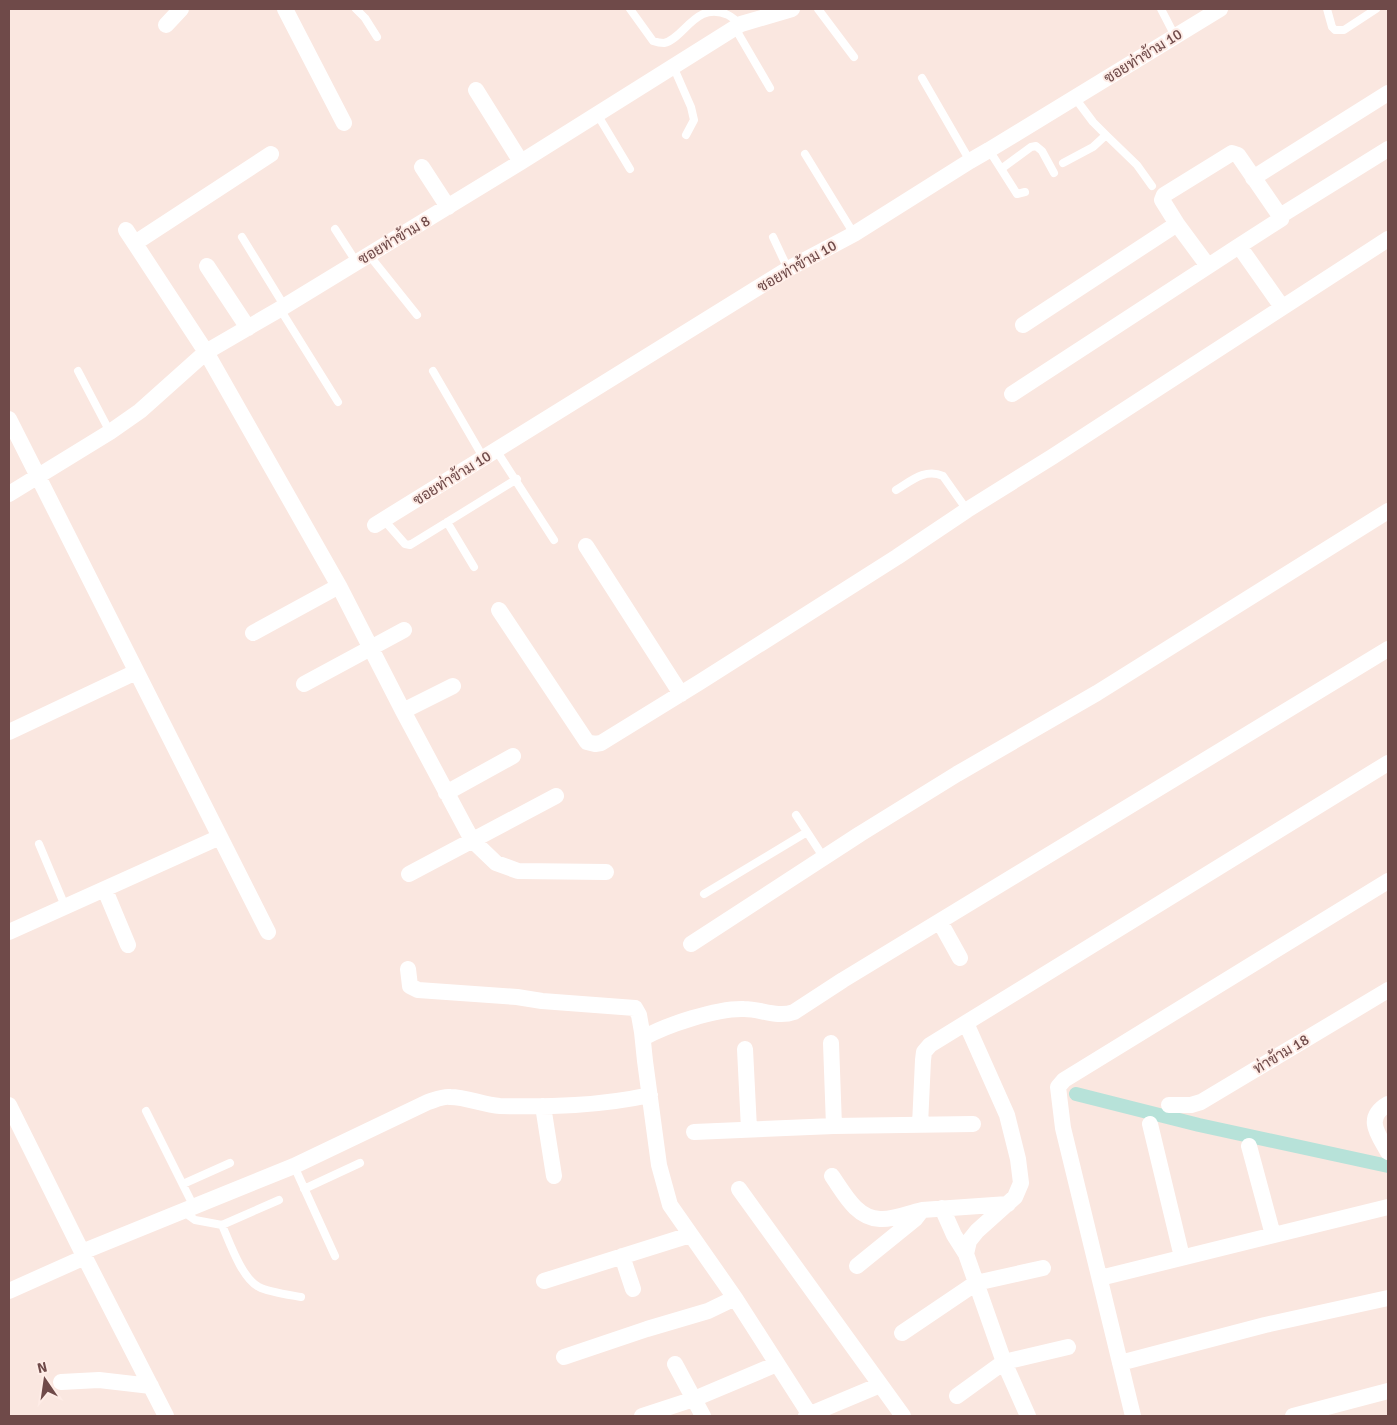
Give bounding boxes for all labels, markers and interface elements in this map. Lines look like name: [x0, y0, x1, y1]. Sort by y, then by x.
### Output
street label: ซอยท่าข้าม 10: [1100, 24, 1185, 87]
street label: ซอยท่าข้าม 8: [354, 211, 433, 268]
street label: ซอยท่าข้าม 10: [754, 235, 840, 296]
street label: ซอยท่าข้าม 10: [409, 446, 494, 509]
street label: ท่าข้าม 18: [1249, 1029, 1312, 1078]
north arrow: [20, 1355, 70, 1405]
text: N: [36, 1358, 49, 1377]

